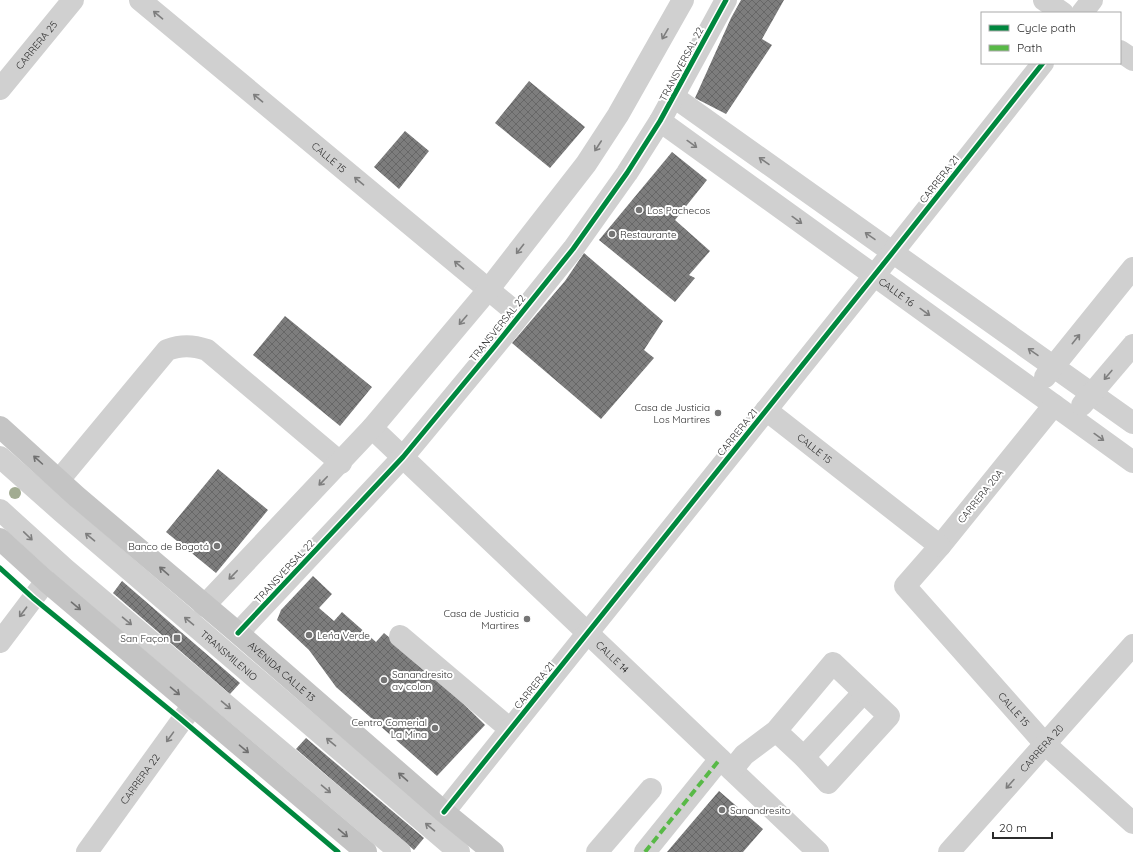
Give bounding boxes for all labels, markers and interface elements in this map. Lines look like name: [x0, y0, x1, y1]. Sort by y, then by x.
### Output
one-way arrow: [153, 11, 164, 20]
legend: [981, 12, 1121, 64]
street label: CARRERA 25: [13, 18, 60, 72]
text: Cycle path: [1017, 20, 1076, 35]
street label: TRANSVERSAL 22: [656, 24, 707, 104]
one-way arrow: [660, 28, 668, 40]
text: Path: [1017, 40, 1042, 55]
one-way arrow: [253, 94, 264, 103]
street label: CALLE 15: [309, 139, 349, 176]
one-way arrow: [594, 140, 602, 151]
one-way arrow: [686, 140, 697, 148]
street label: CARRERA 21: [917, 153, 962, 206]
one-way arrow: [758, 157, 769, 165]
one-way arrow: [353, 177, 364, 186]
place label: Los Pachecos: [647, 204, 710, 217]
marker: Los Pachecos: [634, 205, 644, 215]
one-way arrow: [791, 216, 802, 224]
place label: Restaurante: [620, 228, 677, 241]
marker: Restaurante: [607, 229, 617, 239]
one-way arrow: [864, 232, 875, 240]
one-way arrow: [515, 244, 524, 255]
one-way arrow: [453, 260, 464, 269]
street label: CALLE 16: [876, 275, 918, 310]
street label: TRANSVERSAL 22: [466, 292, 529, 364]
one-way arrow: [920, 308, 931, 316]
one-way arrow: [459, 314, 468, 325]
one-way arrow: [1072, 333, 1081, 344]
one-way arrow: [1027, 347, 1038, 356]
one-way arrow: [1103, 370, 1112, 380]
place label: Casa de Justicia Los Martires: [634, 401, 710, 426]
street label: CARRERA 21: [714, 406, 760, 459]
marker: Casa de Justicia Los Martires: [713, 408, 723, 418]
street label: CALLE 15: [794, 431, 835, 466]
one-way arrow: [1093, 433, 1104, 442]
one-way arrow: [32, 456, 43, 465]
street label: CARRERA 20A: [955, 466, 1007, 526]
one-way arrow: [318, 476, 328, 486]
one-way arrow: [23, 532, 34, 541]
one-way arrow: [86, 533, 96, 542]
street label: TRANSVERSAL 22: [252, 536, 318, 606]
place label: Banco de Bogotá: [128, 540, 209, 553]
marker: Banco de Bogotá: [212, 541, 222, 551]
one-way arrow: [159, 567, 169, 576]
one-way arrow: [229, 570, 238, 580]
one-way arrow: [71, 602, 81, 611]
one-way arrow: [19, 606, 27, 617]
place label: Casa de Justicia Martires: [443, 607, 519, 632]
marker: Casa de Justicia Martires: [522, 614, 532, 624]
one-way arrow: [122, 617, 132, 626]
one-way arrow: [184, 617, 195, 626]
street label: TRANSMILENIO: [198, 627, 260, 684]
place label: Leńa Verde: [317, 629, 370, 642]
marker: Leńa Verde: [304, 630, 314, 640]
place label: San Façon: [120, 632, 169, 645]
marker: San Façon: [172, 633, 182, 643]
street label: CALLE 14: [593, 638, 632, 676]
street label: AVENIDA CALLE 13: [245, 639, 318, 704]
street label: CARRERA 21: [511, 659, 557, 712]
place label: Sanandresito av colon: [392, 668, 453, 693]
marker: Sanandresito av colon: [379, 675, 389, 685]
one-way arrow: [170, 686, 181, 695]
street label: CALLE 15: [995, 690, 1032, 729]
one-way arrow: [221, 701, 232, 710]
place label: Centro Comerial La Mina: [352, 716, 427, 741]
street label: CARRERA 20: [1017, 722, 1066, 775]
marker: Centro Comerial La Mina: [430, 723, 440, 733]
one-way arrow: [166, 731, 174, 742]
one-way arrow: [325, 738, 336, 747]
one-way arrow: [239, 744, 249, 753]
street label: CARRERA 22: [117, 751, 163, 807]
one-way arrow: [398, 773, 409, 782]
one-way arrow: [1005, 779, 1015, 789]
one-way arrow: [320, 785, 331, 794]
place label: Sanandresito: [730, 804, 791, 817]
marker: Sanandresito: [717, 805, 727, 815]
scale bar: [993, 814, 1052, 840]
text: 20 m: [999, 820, 1027, 835]
one-way arrow: [424, 822, 435, 831]
one-way arrow: [338, 828, 348, 837]

